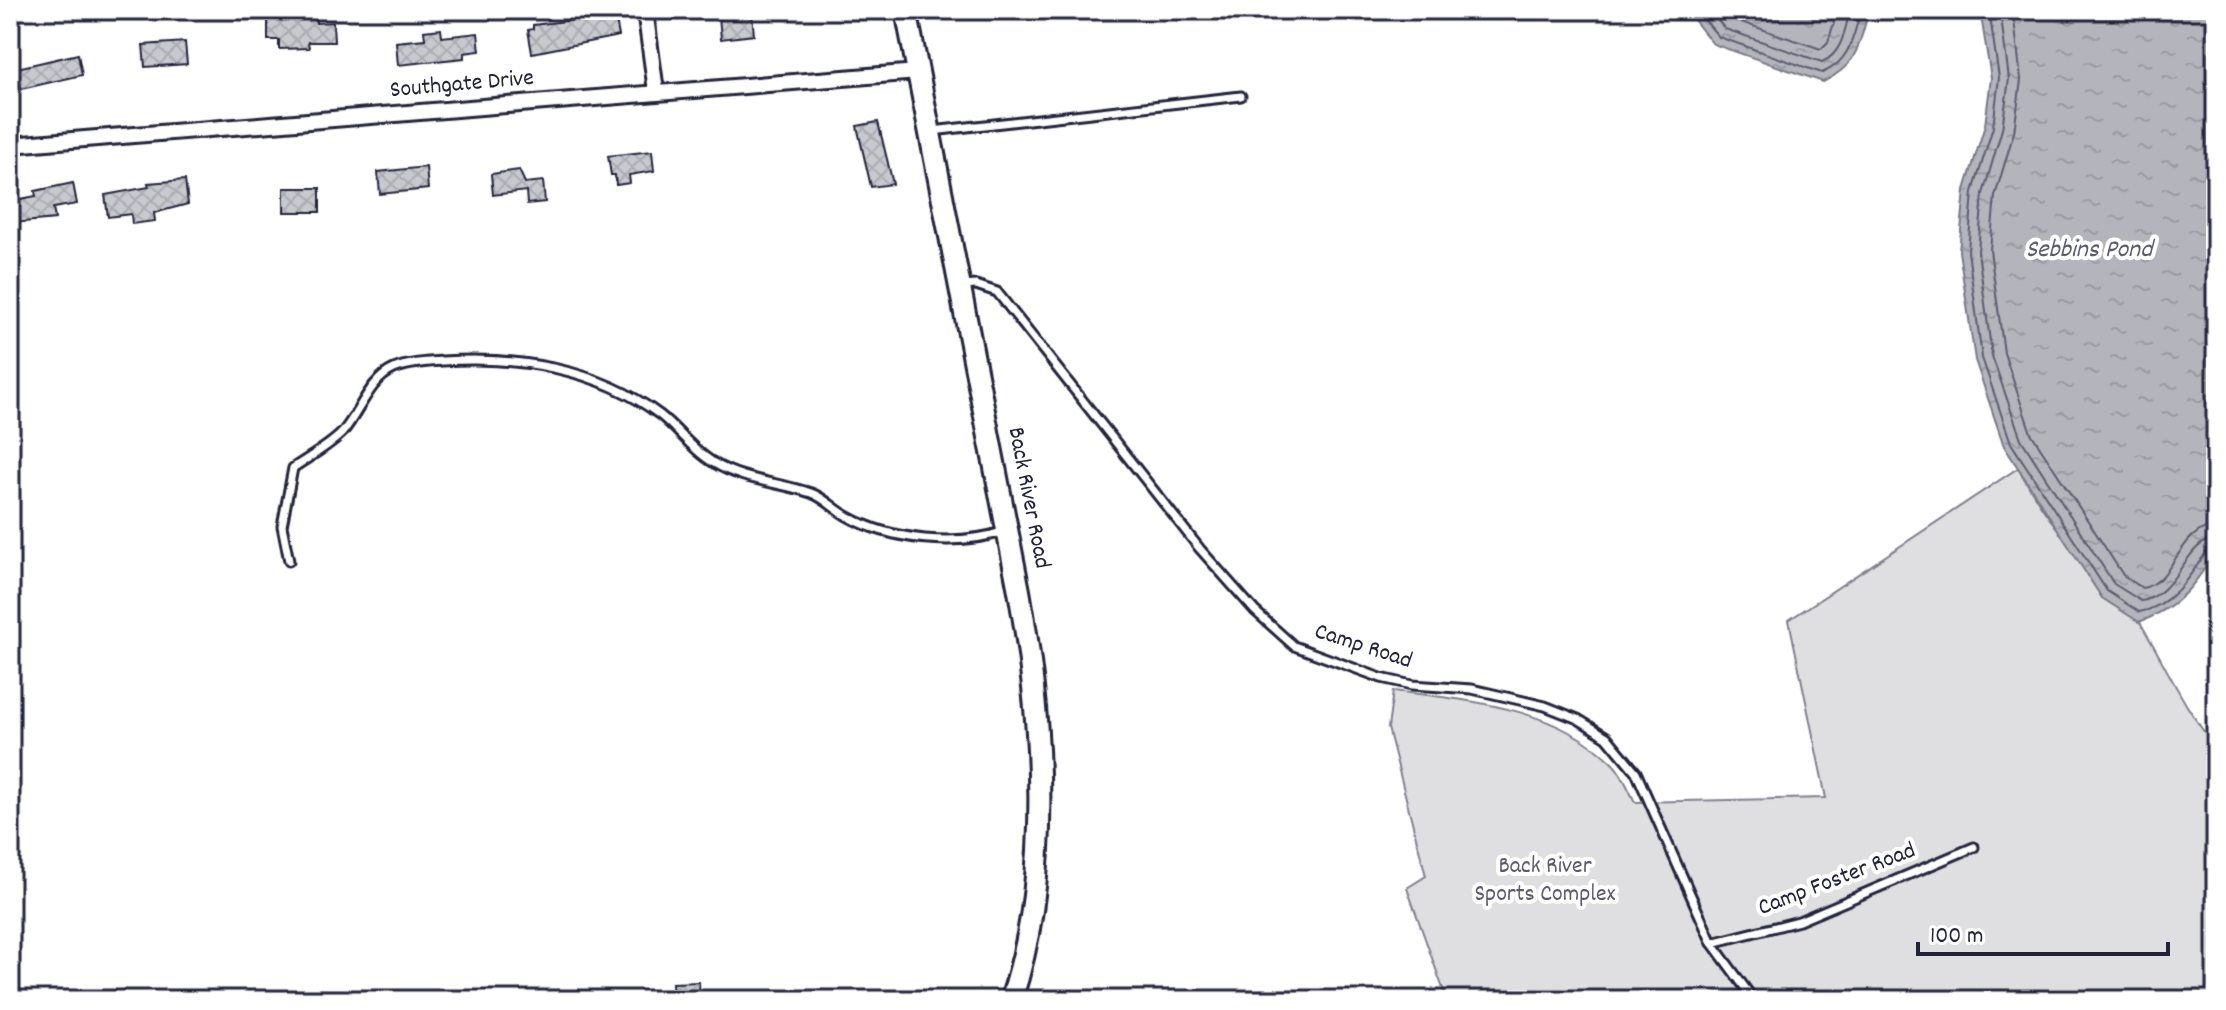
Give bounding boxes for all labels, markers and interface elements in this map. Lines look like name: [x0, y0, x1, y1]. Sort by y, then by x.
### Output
street label: Southgate Drive: [389, 62, 535, 108]
water label: Sebbins Pond: [2026, 232, 2155, 269]
street label: Back River Road: [998, 424, 1058, 572]
street label: Camp Road: [1310, 615, 1416, 679]
street label: Camp Foster Road: [1753, 834, 1921, 926]
park label: Back River Sports Complex: [1475, 850, 1616, 912]
scale bar: [1918, 906, 2168, 956]
text: 100 m: [1930, 920, 1983, 954]

